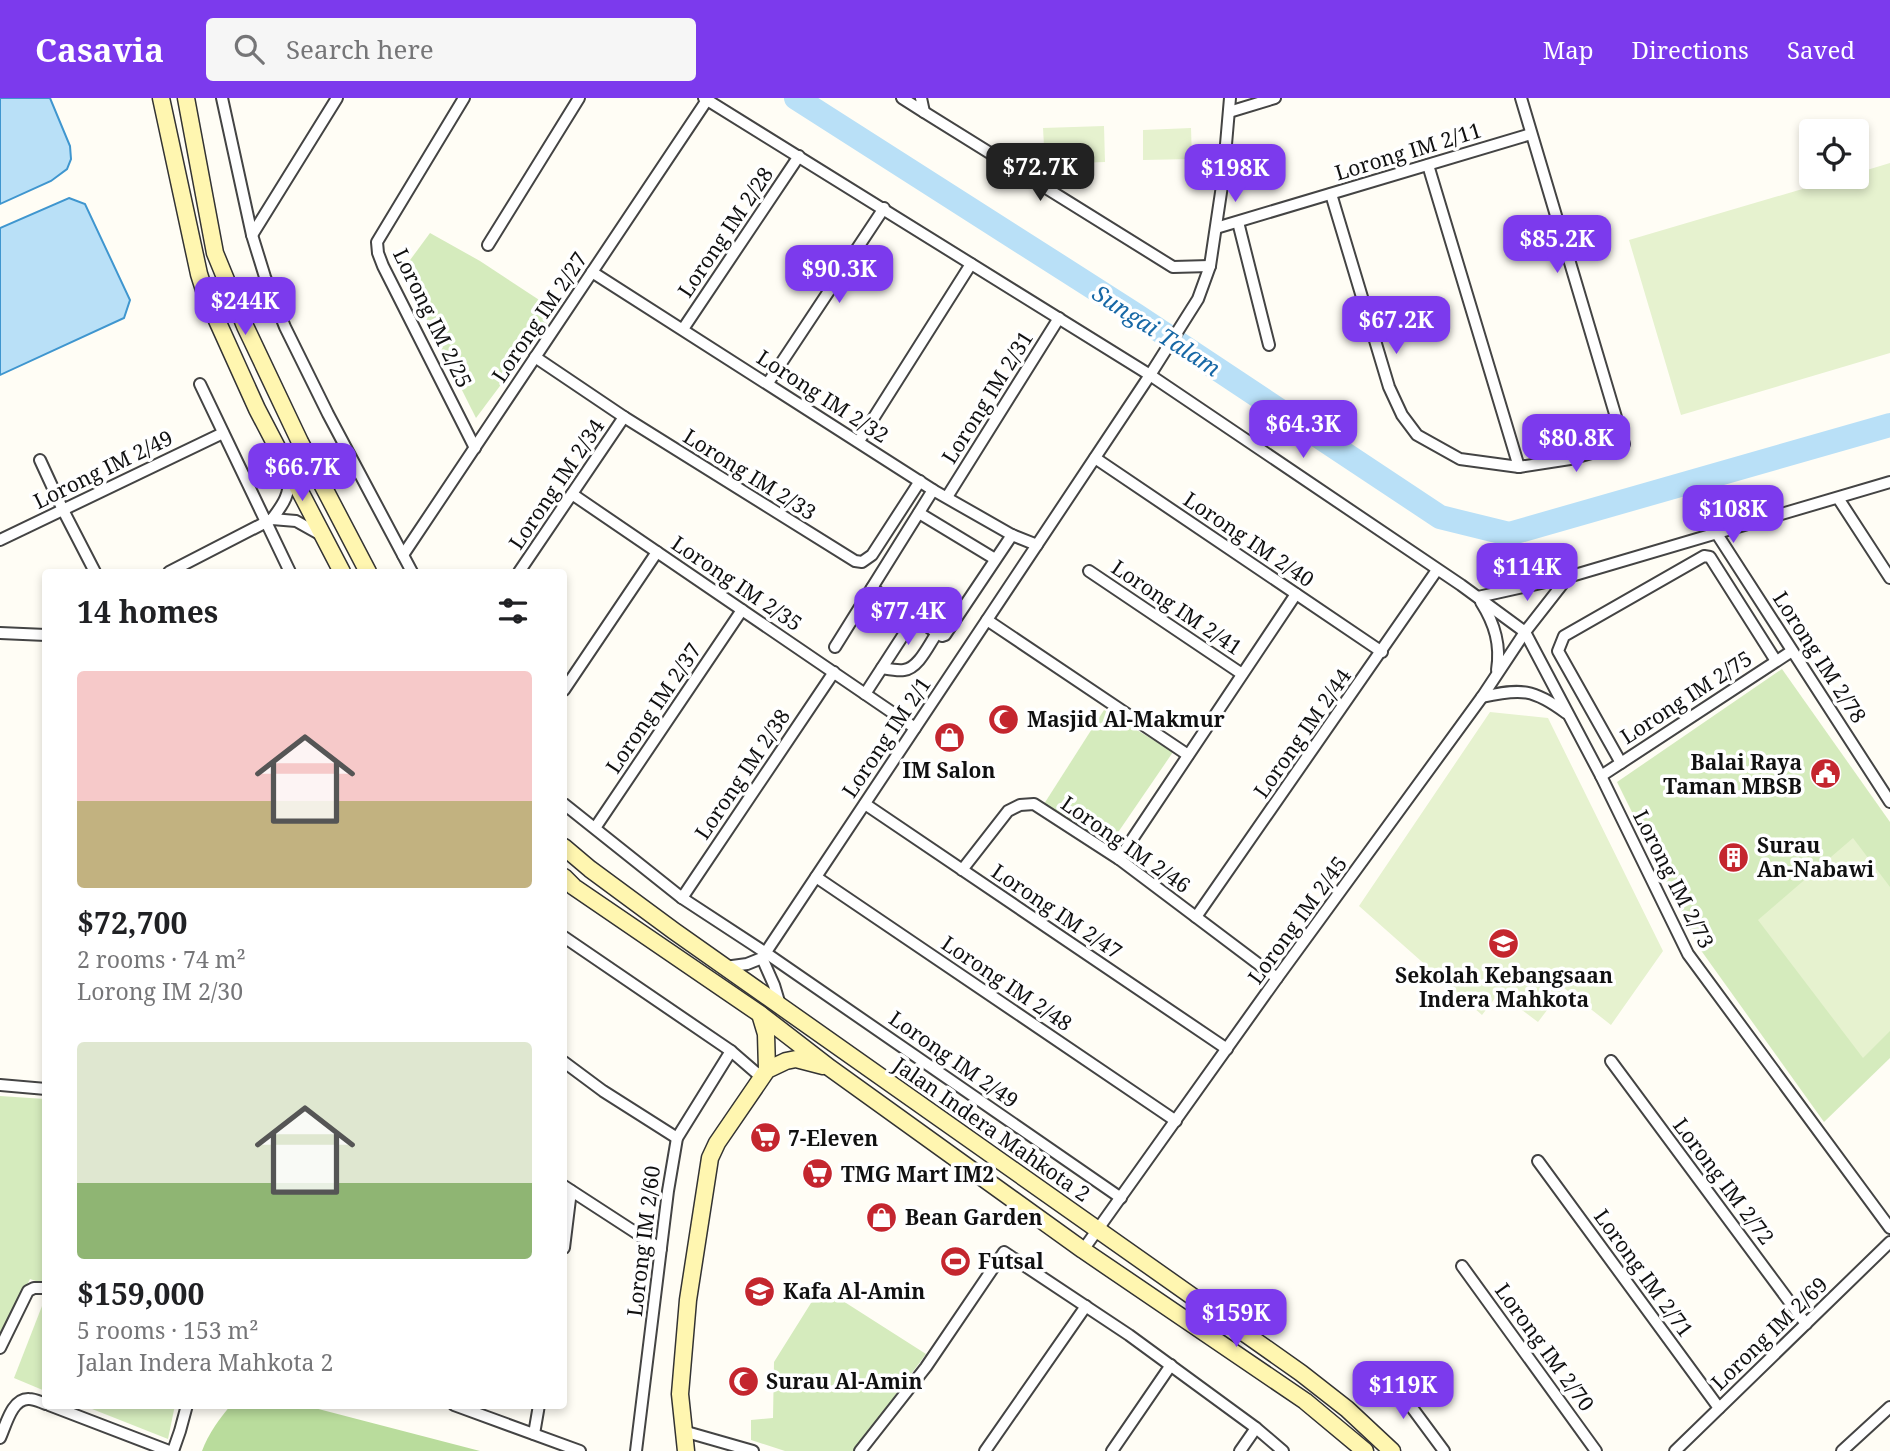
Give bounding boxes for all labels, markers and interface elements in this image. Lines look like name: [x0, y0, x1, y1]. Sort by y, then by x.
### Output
search box: [206, 18, 696, 81]
text: Casavia: [35, 27, 164, 72]
icon: search: [230, 30, 268, 68]
text: Search here: [286, 31, 434, 67]
text: Map: [1543, 33, 1594, 66]
text: Directions: [1632, 33, 1749, 66]
text: Saved: [1787, 33, 1855, 66]
street label: Lorong IM 2/11: [1331, 115, 1485, 187]
map controls: [1799, 119, 1869, 189]
button: locate: [1799, 119, 1869, 189]
pin: $72.7K: [983, 144, 1097, 203]
pin: $198K: [1186, 144, 1284, 204]
text: $72.7K: [1002, 150, 1078, 182]
text: $198K: [1201, 151, 1269, 183]
street label: Lorong IM 2/28: [671, 161, 779, 303]
pin: $85.2K: [1500, 216, 1614, 275]
text: $85.2K: [1519, 222, 1595, 254]
street label: Lorong IM 2/25: [387, 244, 479, 392]
street label: Lorong IM 2/27: [485, 246, 593, 388]
pin: $90.3K: [782, 246, 896, 305]
text: $90.3K: [801, 252, 877, 284]
water label: Sungai Talam: [1087, 277, 1228, 384]
pin: $244K: [196, 278, 294, 337]
text: $244K: [211, 284, 279, 316]
pin: $67.2K: [1339, 296, 1453, 356]
text: $67.2K: [1358, 303, 1434, 335]
street label: Lorong IM 2/31: [935, 325, 1039, 469]
street label: Lorong IM 2/32: [752, 343, 894, 449]
pin: $64.3K: [1246, 400, 1360, 460]
text: $64.3K: [1265, 407, 1341, 439]
street label: Lorong IM 2/34: [502, 413, 610, 555]
pin: $80.8K: [1519, 414, 1633, 474]
text: $80.8K: [1538, 421, 1614, 453]
street label: Lorong IM 2/33: [678, 422, 822, 526]
street label: Lorong IM 2/49: [29, 423, 177, 515]
pin: $66.7K: [245, 444, 359, 503]
text: $66.7K: [264, 450, 340, 482]
street label: Lorong IM 2/40: [1178, 485, 1320, 593]
pin: $108K: [1684, 486, 1782, 545]
text: $108K: [1699, 492, 1767, 524]
street label: Lorong IM 2/35: [666, 529, 808, 637]
pin: $114K: [1478, 544, 1576, 603]
text: $114K: [1493, 550, 1561, 582]
street label: Lorong IM 2/41: [1106, 553, 1248, 661]
street label: Lorong IM 2/78: [1767, 586, 1873, 728]
pin: $77.4K: [851, 588, 965, 647]
text: 14 homes: [77, 591, 218, 632]
icon: filters: [494, 592, 532, 630]
text: $77.4K: [870, 594, 946, 626]
street label: Lorong IM 2/37: [599, 637, 707, 779]
street label: Lorong IM 2/75: [1615, 644, 1757, 750]
street label: Lorong IM 2/44: [1247, 663, 1357, 803]
street label: Lorong IM 2/1: [835, 671, 937, 803]
mosque icon: Masjid Al-Makmur: [987, 702, 1021, 736]
street label: Lorong IM 2/38: [688, 703, 796, 845]
place label: Masjid Al-Makmur: [1027, 705, 1225, 733]
icon: home: [242, 716, 368, 842]
shop icon: IM Salon: [932, 721, 966, 755]
place label: Balai Raya Taman MBSB: [1663, 748, 1802, 800]
place label: IM Salon: [903, 756, 995, 784]
public building icon: Balai Raya Taman MBSB: [1808, 757, 1842, 791]
street label: Lorong IM 2/46: [1056, 789, 1196, 899]
street label: Lorong IM 2/73: [1627, 805, 1721, 953]
place label: Surau An-Nabawi: [1757, 831, 1875, 883]
building icon: Surau An-Nabawi: [1717, 840, 1751, 874]
street label: Lorong IM 2/45: [1241, 850, 1353, 990]
street label: Lorong IM 2/47: [986, 857, 1128, 965]
text: $72,700: [77, 902, 188, 943]
school or university icon: Sekolah Kebangsaan Indera Mahkota: [1487, 926, 1521, 960]
street label: Lorong IM 2/48: [936, 929, 1078, 1037]
text: 2 rooms · 74 m²: [77, 943, 246, 975]
place label: Sekolah Kebangsaan Indera Mahkota: [1395, 961, 1613, 1013]
text: Lorong IM 2/30: [77, 975, 243, 1007]
street label: Lorong IM 2/49: [884, 1004, 1024, 1114]
street label: Jalan Indera Mahkota 2: [887, 1050, 1096, 1208]
icon: home: [242, 1087, 368, 1213]
street label: Lorong IM 2/72: [1667, 1112, 1781, 1250]
supermarket icon: 7-Eleven: [748, 1121, 782, 1155]
place label: 7-Eleven: [788, 1124, 878, 1152]
supermarket icon: TMG Mart IM2: [801, 1157, 835, 1191]
place label: TMG Mart IM2: [841, 1160, 994, 1188]
street label: Lorong IM 2/60: [620, 1164, 666, 1318]
shop icon: Bean Garden: [865, 1200, 899, 1234]
place label: Bean Garden: [905, 1203, 1043, 1231]
street label: Lorong IM 2/71: [1588, 1203, 1700, 1343]
sports icon: Futsal: [938, 1244, 972, 1278]
place label: Futsal: [978, 1247, 1044, 1275]
street label: Lorong IM 2/69: [1705, 1270, 1833, 1396]
text: $159,000: [77, 1273, 204, 1314]
school or university icon: Kafa Al-Amin: [743, 1274, 777, 1308]
place label: Kafa Al-Amin: [783, 1277, 925, 1305]
street label: Lorong IM 2/70: [1489, 1277, 1601, 1417]
pin: $159K: [1187, 1290, 1285, 1349]
text: $159K: [1202, 1296, 1270, 1328]
text: 5 rooms · 153 m²: [77, 1314, 259, 1346]
text: Jalan Indera Mahkota 2: [77, 1346, 333, 1378]
pin: $119K: [1354, 1362, 1452, 1421]
mosque icon: Surau Al-Amin: [726, 1364, 760, 1398]
place label: Surau Al-Amin: [766, 1367, 922, 1395]
text: $119K: [1369, 1368, 1437, 1400]

